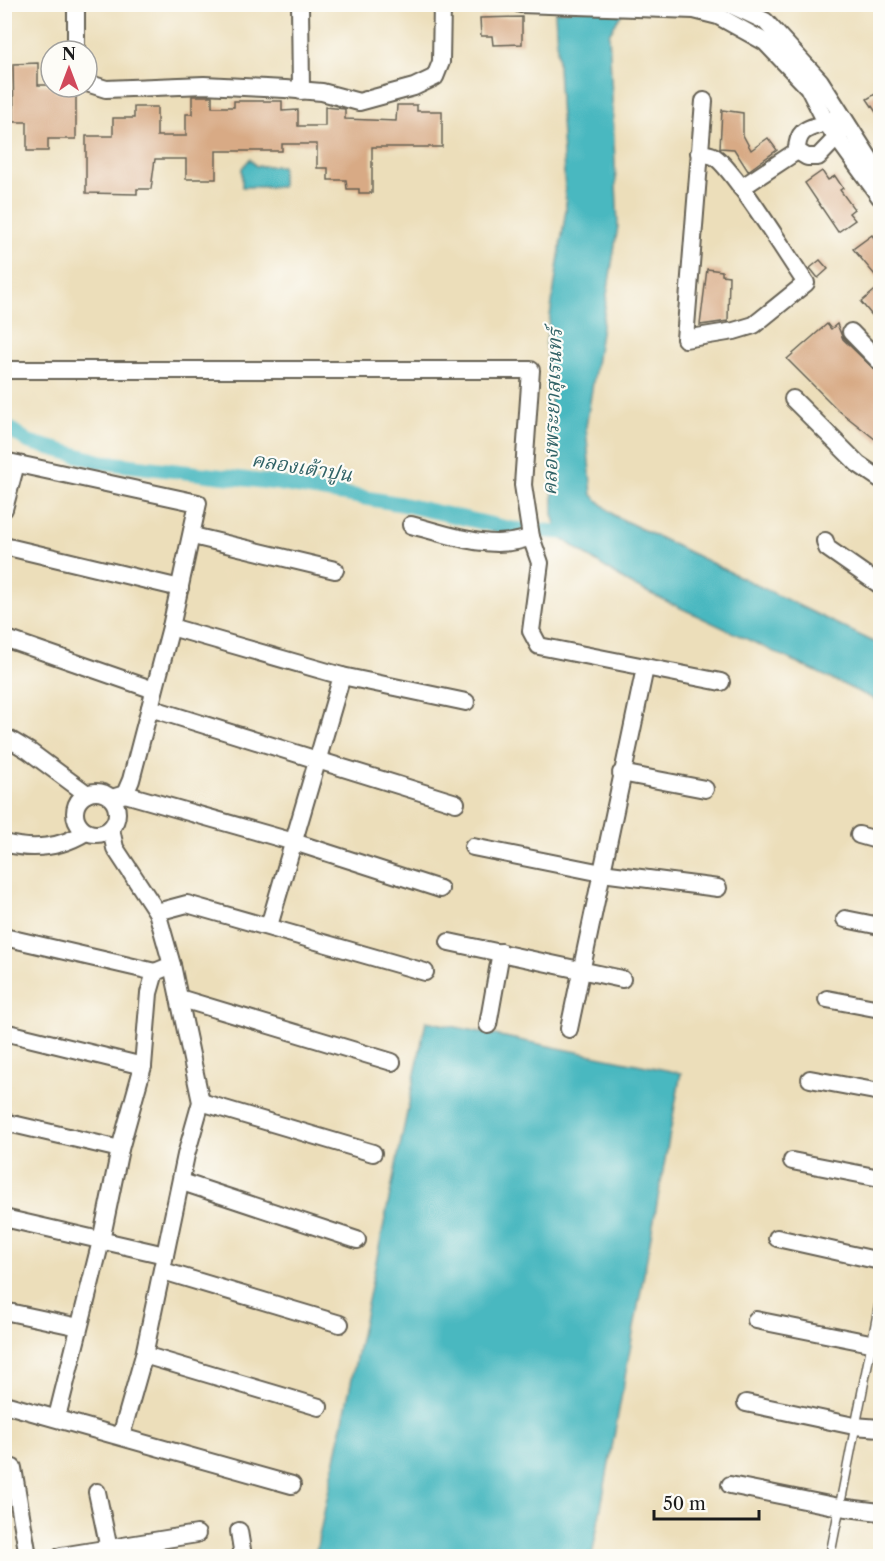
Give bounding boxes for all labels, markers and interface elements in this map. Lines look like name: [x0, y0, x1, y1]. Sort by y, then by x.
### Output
north arrow: [39, 39, 99, 99]
text: N: [62, 44, 76, 64]
water label: คลองพระยาสุเรนทร์: [537, 323, 568, 496]
water label: คลองเต้าปูน: [250, 447, 355, 488]
scale bar: [654, 1483, 759, 1521]
text: 50 m: [663, 1493, 706, 1515]

